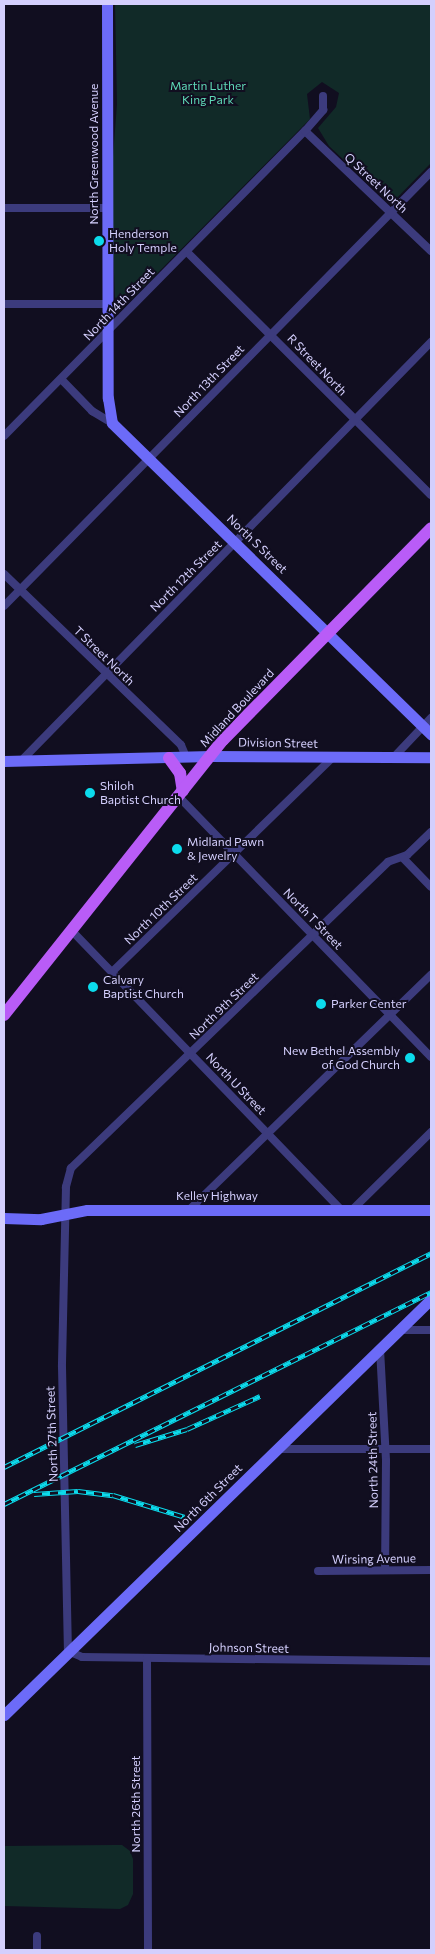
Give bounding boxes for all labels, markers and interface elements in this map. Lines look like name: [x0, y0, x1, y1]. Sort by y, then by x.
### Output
park label: Martin Luther King Park: [170, 79, 246, 107]
street label: North Greenwood Avenue: [87, 84, 101, 224]
street label: Q Street North: [341, 150, 411, 216]
place label: Henderson Holy Temple: [109, 227, 177, 255]
marker: Henderson Holy Temple: [93, 235, 105, 247]
street label: North 14th Street: [81, 265, 157, 343]
street label: R Street North: [284, 331, 350, 399]
street label: North 13th Street: [171, 342, 247, 420]
street label: North S Street: [224, 512, 290, 576]
street label: North 12th Street: [147, 537, 225, 615]
street label: T Street North: [71, 623, 137, 689]
street label: Midland Boulevard: [197, 666, 277, 750]
street label: Division Street: [238, 735, 318, 751]
place label: Shiloh Baptist Church: [100, 779, 181, 807]
marker: Shiloh Baptist Church: [84, 787, 96, 799]
place label: Midland Pawn & Jewelry: [187, 835, 264, 863]
marker: Midland Pawn & Jewelry: [171, 843, 183, 855]
street label: North 10th Street: [121, 870, 201, 948]
street label: North T Street: [280, 886, 346, 952]
street label: North 9th Street: [186, 969, 262, 1043]
place label: Calvary Baptist Church: [103, 973, 184, 1001]
marker: Calvary Baptist Church: [87, 981, 99, 993]
place label: Parker Center: [331, 997, 407, 1011]
marker: Parker Center: [315, 998, 327, 1010]
place label: New Bethel Assembly of God Church: [283, 1044, 400, 1072]
street label: North U Street: [203, 1050, 269, 1118]
marker: New Bethel Assembly of God Church: [404, 1052, 416, 1064]
street label: Kelley Highway: [176, 1189, 258, 1203]
street label: North 27th Street: [43, 1386, 61, 1482]
street label: North 24th Street: [365, 1411, 381, 1509]
street label: North 6th Street: [171, 1461, 245, 1535]
street label: Wirsing Avenue: [332, 1551, 416, 1567]
street label: Johnson Street: [209, 1640, 289, 1656]
street label: North 26th Street: [129, 1755, 143, 1853]

